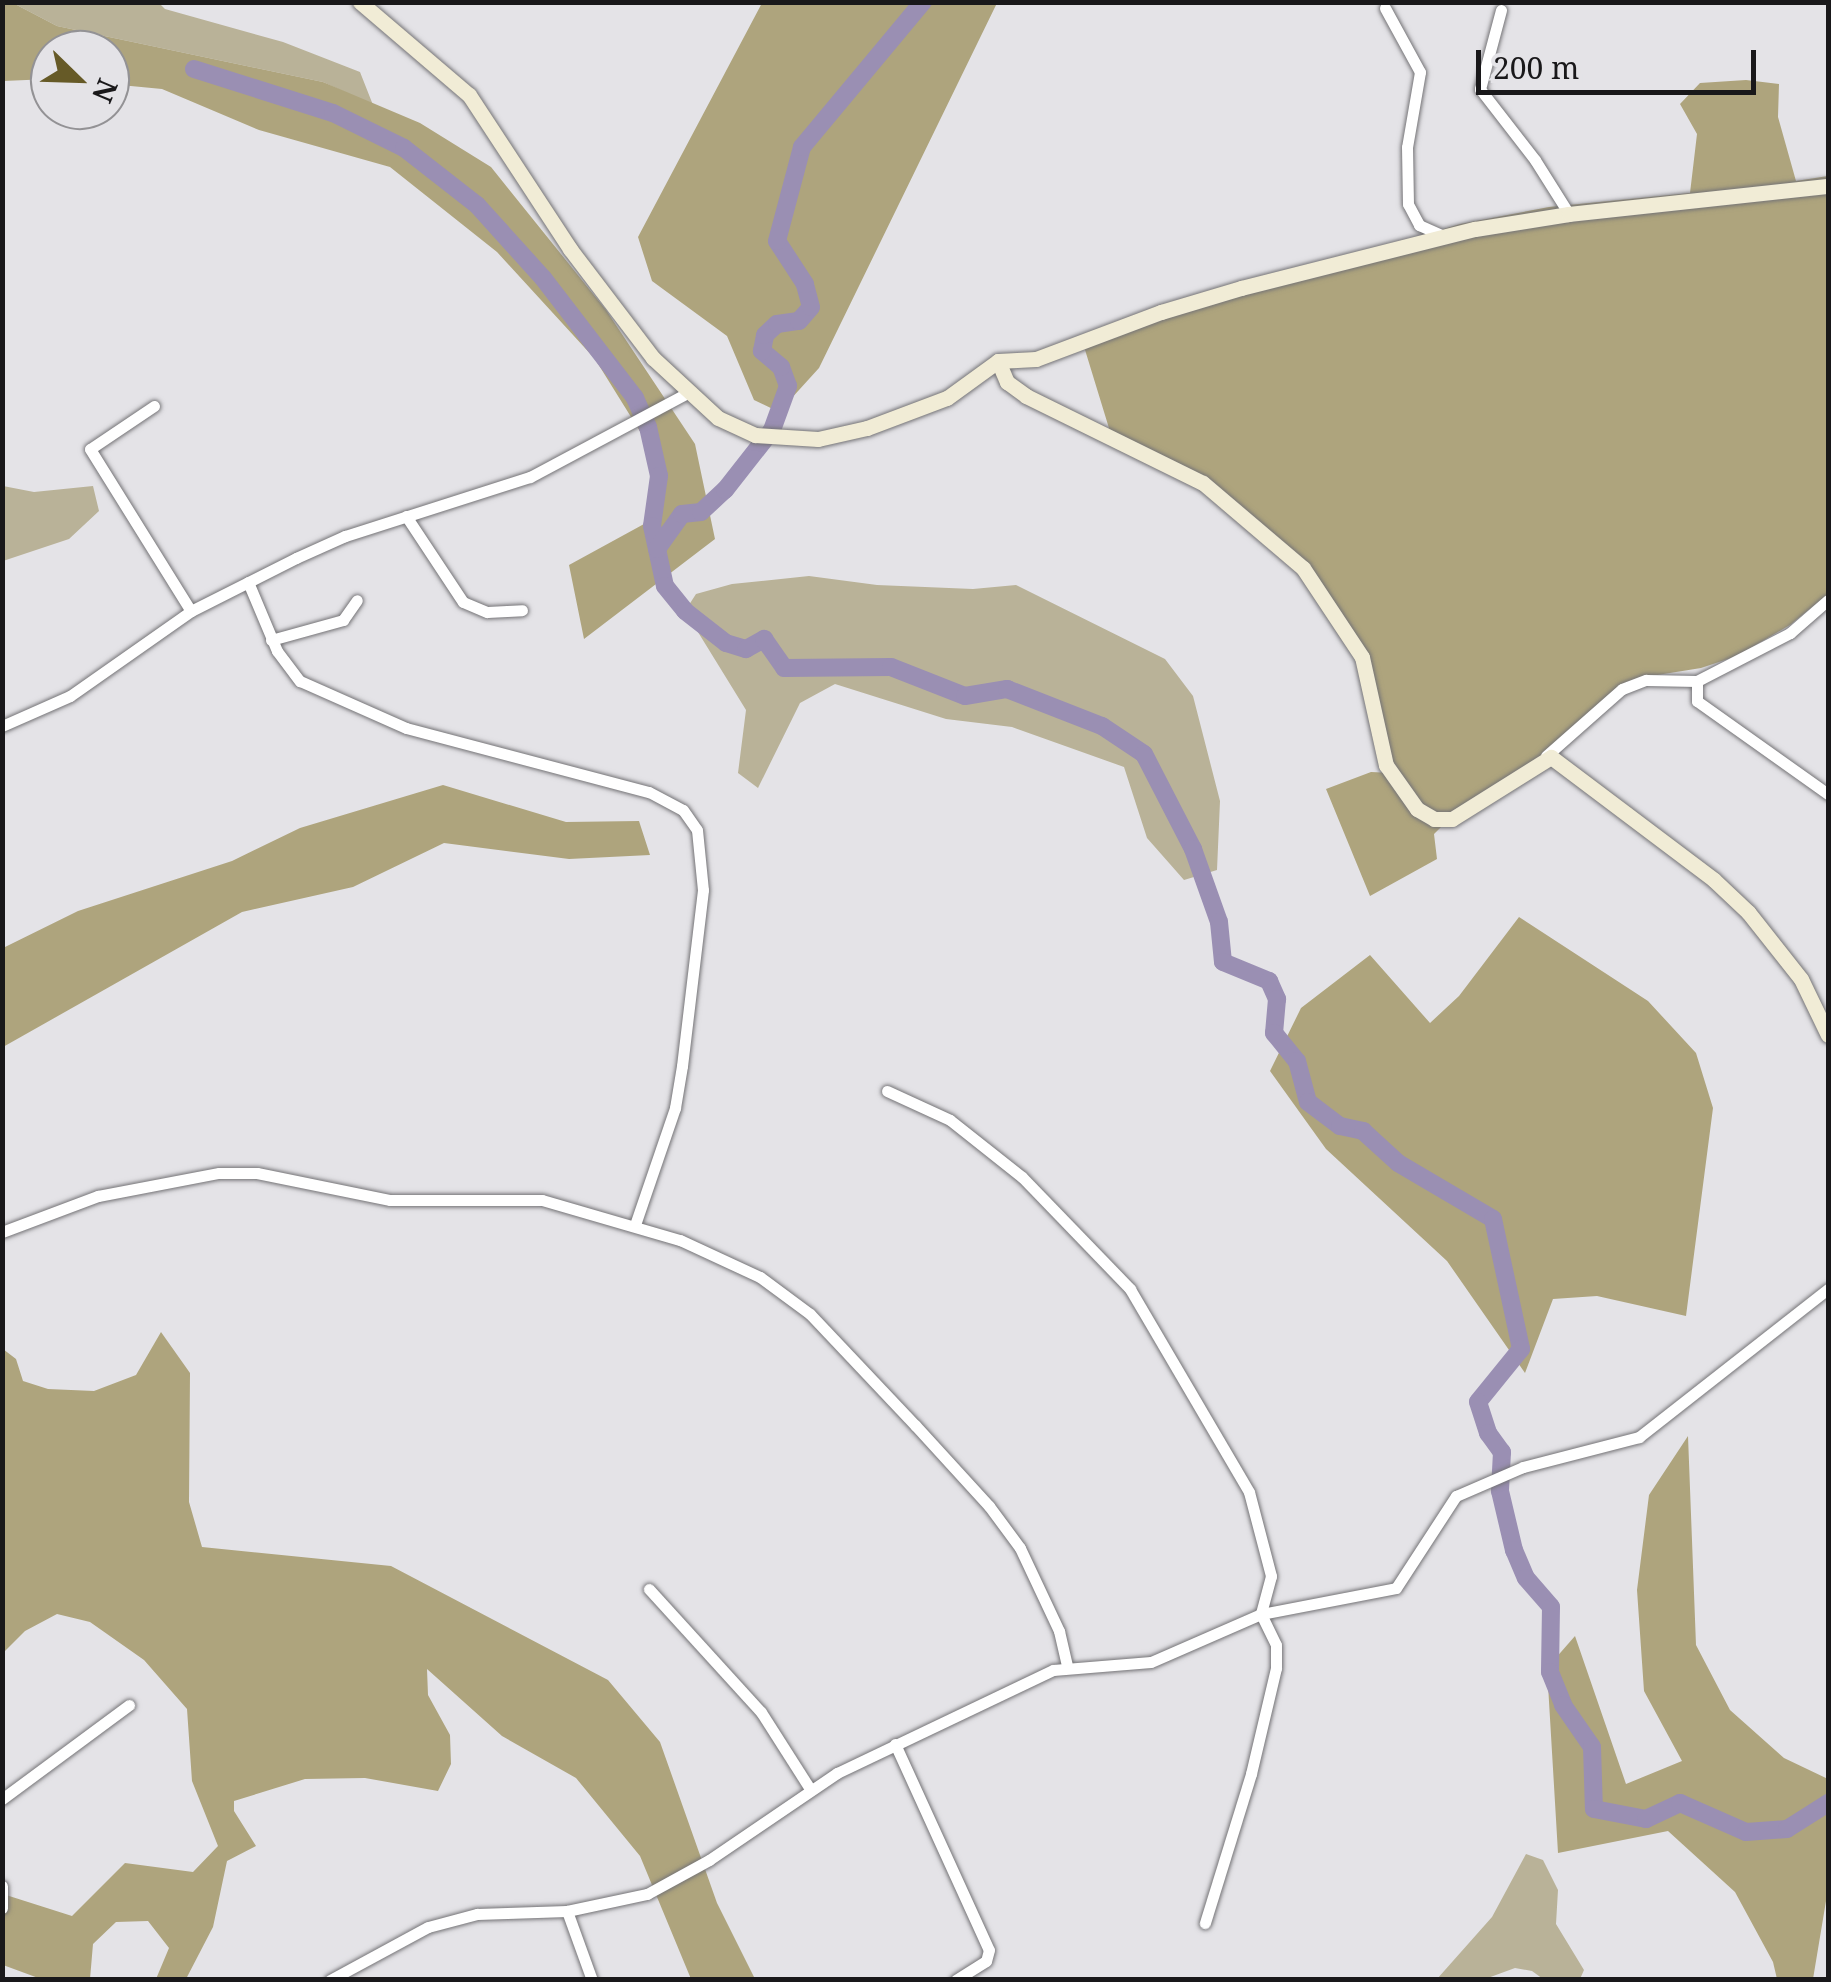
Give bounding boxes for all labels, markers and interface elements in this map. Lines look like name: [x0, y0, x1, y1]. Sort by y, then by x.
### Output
north arrow: [30, 30, 130, 130]
scale bar: [1481, 30, 1761, 92]
text: 200 m: [1493, 47, 1579, 88]
text: N: [84, 73, 128, 109]

